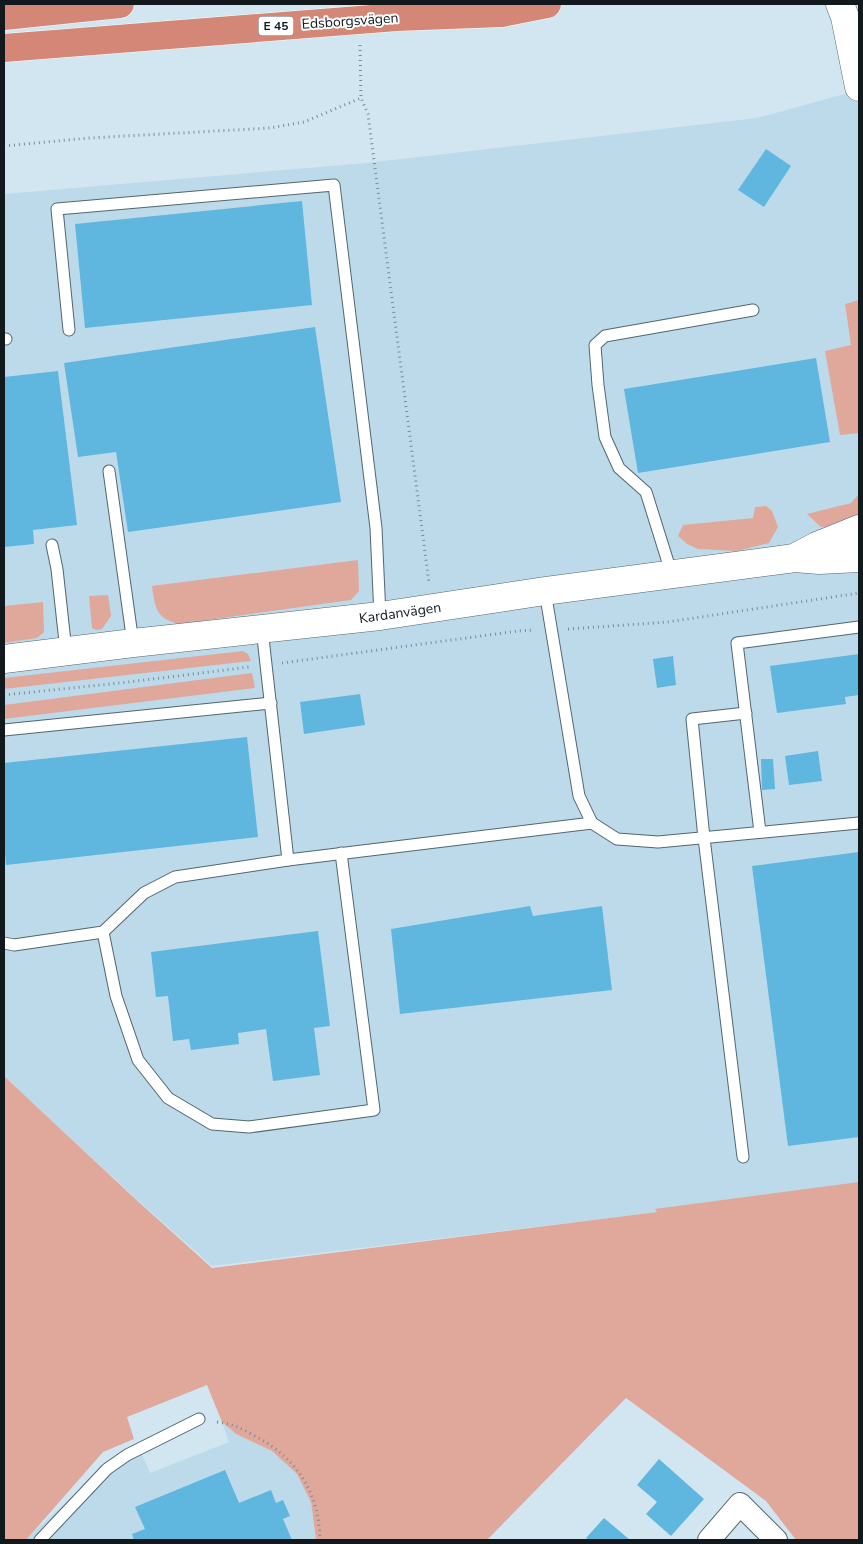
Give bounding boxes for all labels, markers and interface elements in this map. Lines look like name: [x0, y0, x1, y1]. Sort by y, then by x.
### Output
street label: Edsborgsvägen: [301, 8, 399, 34]
road number: E 45: [258, 16, 294, 36]
street label: Kardanvägen: [358, 598, 442, 628]

